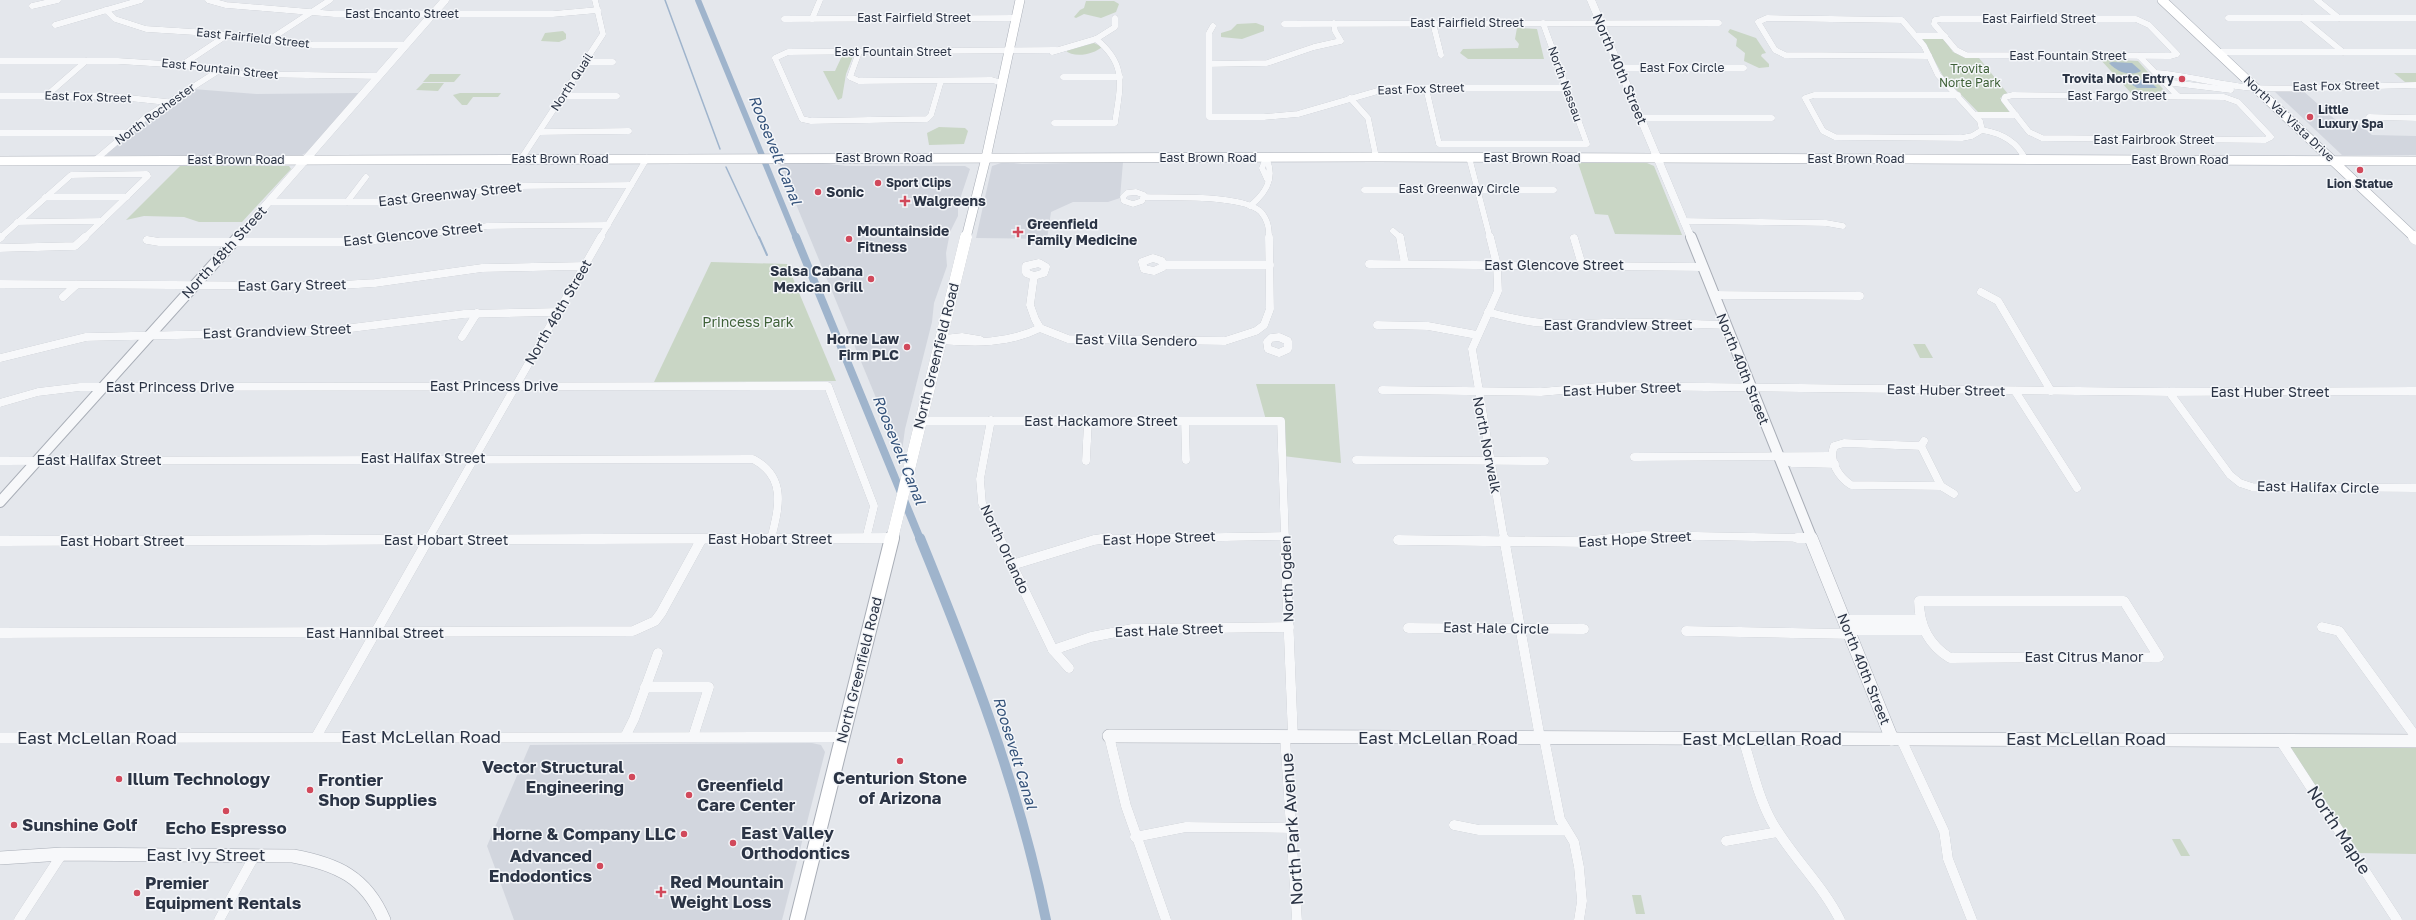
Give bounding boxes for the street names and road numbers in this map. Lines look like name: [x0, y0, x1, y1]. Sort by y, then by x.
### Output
street label: East Encanto Street: [345, 6, 459, 21]
street label: East Fairfield Street: [857, 10, 971, 25]
street label: North 40th Street: [1589, 11, 1652, 127]
street label: East Fairfield Street: [1982, 11, 2096, 26]
street label: East Fairfield Street: [1410, 15, 1524, 30]
street label: East Fairfield Street: [196, 24, 311, 51]
street label: East Fountain Street: [834, 44, 952, 59]
street label: North Nassau: [1545, 44, 1586, 124]
street label: East Fountain Street: [2009, 48, 2127, 63]
street label: North Quail: [547, 50, 596, 114]
street label: East Fountain Street: [161, 55, 280, 82]
street label: East Fox Circle: [1640, 60, 1724, 75]
street label: North Val Vista Drive: [2241, 72, 2338, 165]
street label: East Fox Street: [2292, 77, 2380, 94]
street label: North Rochester: [112, 79, 198, 148]
street label: East Fox Street: [1377, 79, 1465, 98]
street label: East Fox Street: [44, 87, 132, 106]
street label: East Fargo Street: [2067, 88, 2167, 103]
street label: East Fairbrook Street: [2093, 132, 2215, 147]
street label: East Brown Road: [835, 150, 933, 165]
street label: East Brown Road: [1159, 150, 1257, 165]
street label: East Brown Road: [1483, 150, 1581, 165]
street label: East Brown Road: [511, 151, 609, 166]
street label: East Brown Road: [1807, 151, 1905, 166]
street label: East Brown Road: [187, 152, 285, 167]
street label: East Brown Road: [2131, 152, 2229, 167]
street label: East Greenway Street: [377, 178, 523, 209]
street label: East Greenway Circle: [1398, 181, 1520, 196]
street label: North 48th Street: [178, 202, 270, 301]
street label: East Glencove Street: [342, 218, 484, 249]
street label: North 46th Street: [521, 256, 595, 367]
street label: East Glencove Street: [1484, 256, 1624, 273]
street label: East Gary Street: [237, 275, 347, 294]
street label: North Greenfield Road: [909, 281, 962, 431]
street label: North 40th Street: [1713, 311, 1774, 427]
street label: East Grandview Street: [1543, 316, 1693, 333]
street label: East Grandview Street: [202, 319, 352, 342]
street label: East Villa Sendero: [1075, 330, 1197, 349]
street label: East Princess Drive: [430, 377, 558, 394]
street label: East Princess Drive: [106, 378, 234, 395]
street label: East Huber Street: [1562, 378, 1682, 399]
street label: East Huber Street: [1886, 380, 2006, 399]
street label: East Huber Street: [2210, 383, 2330, 400]
street label: North Norwalk: [1470, 395, 1505, 495]
street label: East Hackamore Street: [1024, 412, 1178, 429]
street label: East Halifax Street: [361, 449, 486, 466]
street label: East Halifax Street: [37, 451, 162, 468]
street label: East Halifax Circle: [2257, 477, 2379, 496]
street label: North Orlando: [977, 502, 1034, 596]
street label: East Hope Street: [1102, 527, 1216, 548]
street label: East Hope Street: [1578, 527, 1692, 550]
street label: East Hobart Street: [708, 530, 832, 547]
street label: East Hobart Street: [384, 531, 508, 548]
street label: East Hobart Street: [60, 532, 184, 549]
street label: North Ogden: [1276, 535, 1297, 623]
street label: North Greenfield Road: [832, 595, 885, 745]
street label: North 40th Street: [1834, 611, 1895, 727]
street label: East Hale Circle: [1443, 618, 1549, 637]
street label: East Hale Street: [1114, 619, 1224, 640]
street label: East Hannibal Street: [306, 624, 444, 641]
street label: East Citrus Manor: [2025, 648, 2144, 665]
street label: East McLellan Road: [341, 726, 501, 747]
street label: East McLellan Road: [17, 727, 177, 748]
street label: East McLellan Road: [1358, 727, 1518, 748]
street label: East McLellan Road: [1682, 728, 1842, 749]
street label: East McLellan Road: [2006, 728, 2166, 749]
street label: North Park Avenue: [1276, 752, 1307, 906]
street label: North Maple: [2303, 781, 2376, 878]
street label: East Ivy Street: [146, 844, 266, 865]

